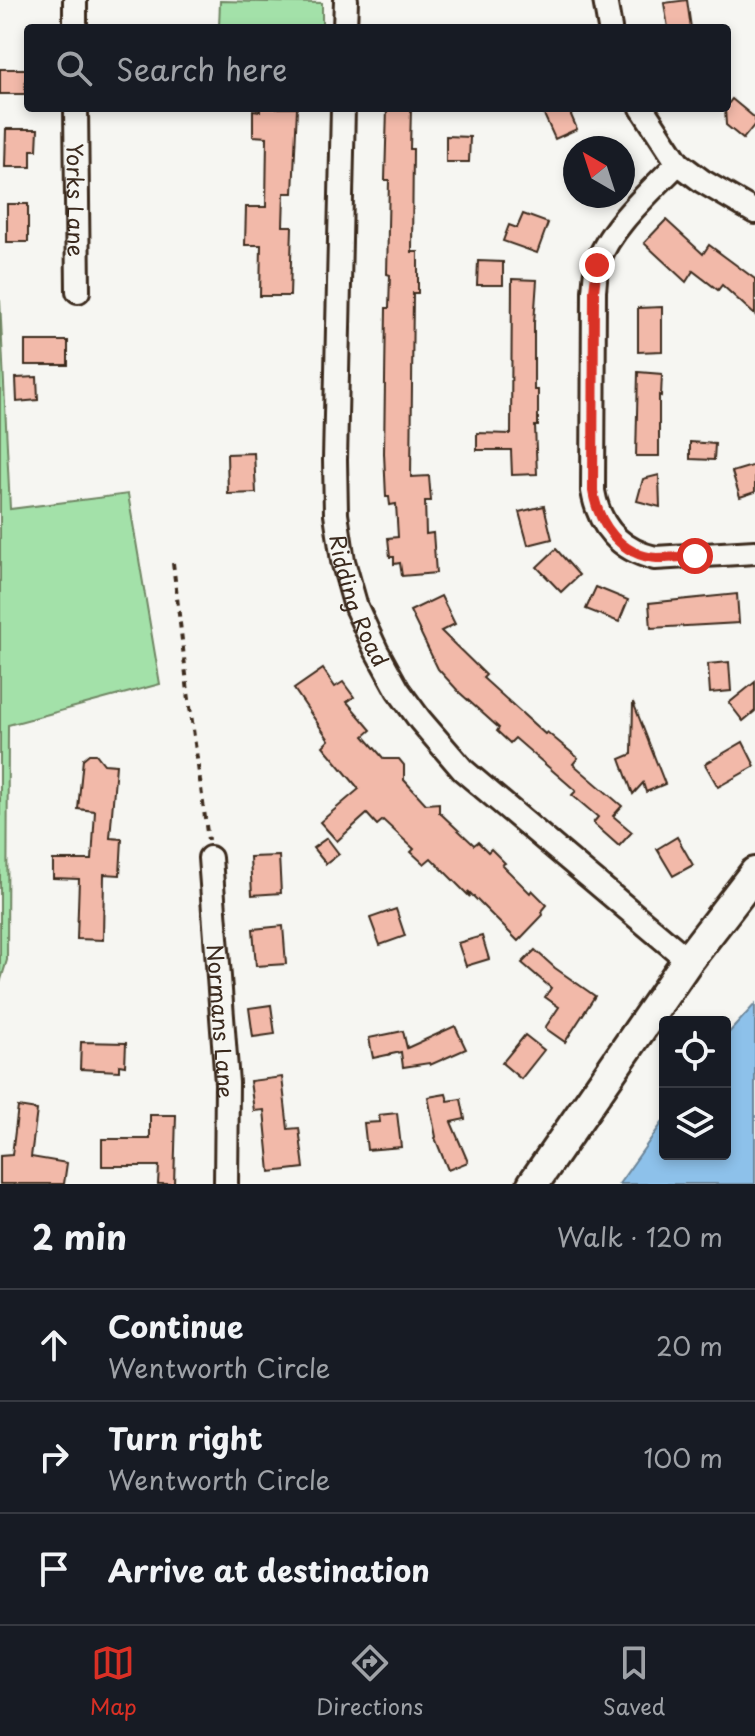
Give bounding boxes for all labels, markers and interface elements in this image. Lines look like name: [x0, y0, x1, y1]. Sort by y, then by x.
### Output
search box: [24, 24, 731, 112]
icon: search: [52, 46, 96, 90]
text: Search here: [116, 46, 288, 91]
north arrow: [563, 136, 635, 208]
street label: Yorks Lane: [60, 143, 94, 257]
route end: [579, 247, 615, 283]
street label: Ridding Road: [323, 532, 398, 672]
route start: [677, 538, 713, 574]
street label: Normans Lane: [200, 943, 244, 1099]
map controls: [659, 1016, 731, 1160]
button: locate: [659, 1016, 731, 1088]
button: layers: [659, 1088, 731, 1160]
text: 2 min: [32, 1210, 127, 1262]
text: Walk · 120 m: [557, 1217, 723, 1256]
text: Continue: [108, 1303, 243, 1348]
icon: ahead: [32, 1323, 76, 1367]
text: 20 m: [656, 1326, 723, 1365]
text: Wentworth Circle: [108, 1348, 330, 1387]
text: Turn right: [108, 1415, 263, 1460]
icon: right: [32, 1435, 76, 1479]
text: 100 m: [643, 1438, 723, 1477]
text: Wentworth Circle: [108, 1460, 330, 1499]
icon: arrive: [32, 1547, 76, 1591]
text: Arrive at destination: [108, 1547, 430, 1592]
tab: Map: [90, 1641, 137, 1722]
tab: Directions: [316, 1641, 423, 1722]
tab: Saved: [603, 1641, 665, 1722]

